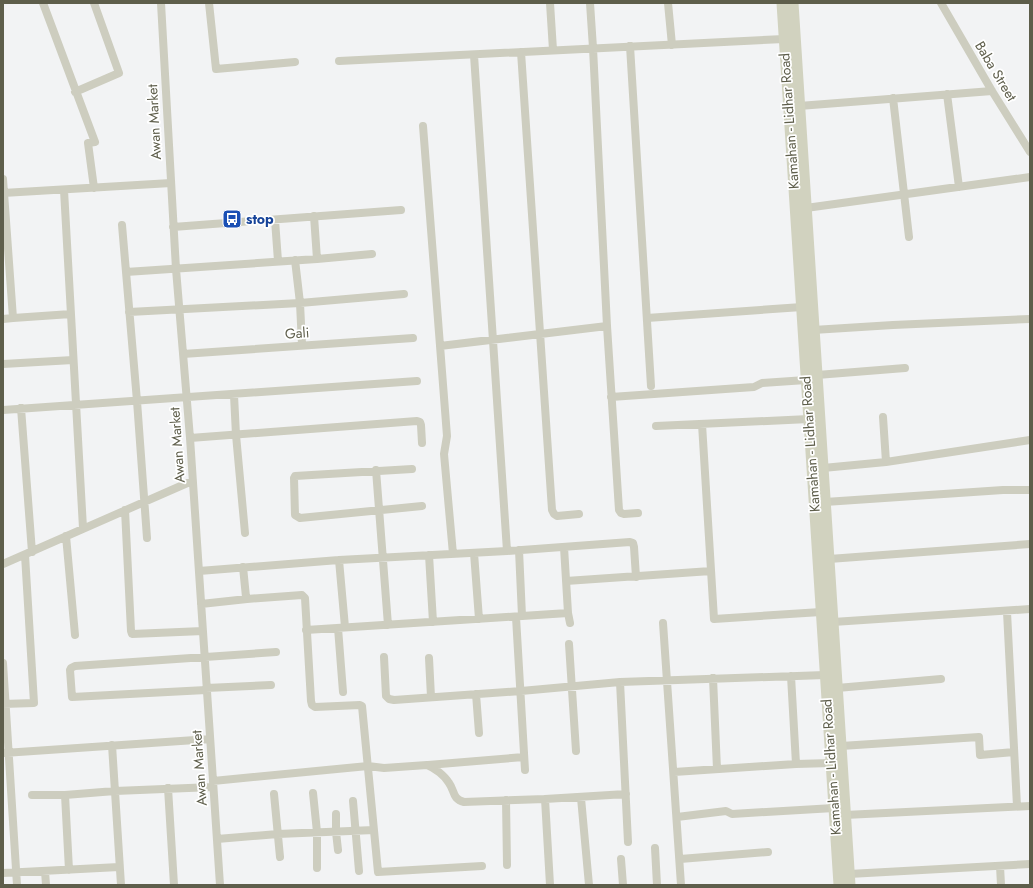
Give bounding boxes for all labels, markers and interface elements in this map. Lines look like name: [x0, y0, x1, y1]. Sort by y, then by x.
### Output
street label: Baba Street: [970, 37, 1022, 105]
street label: Kamahan - Lidhar Road: [774, 52, 804, 190]
street label: Awan Market: [142, 83, 166, 160]
bus stop icon: stop: [221, 208, 243, 230]
place label: stop: [246, 209, 274, 229]
street label: Gali: [284, 322, 310, 344]
street label: Kamahan - Lidhar Road: [795, 375, 825, 513]
street label: Awan Market: [164, 406, 190, 483]
street label: Kamahan - Lidhar Road: [816, 698, 846, 836]
street label: Awan Market: [186, 729, 212, 806]

